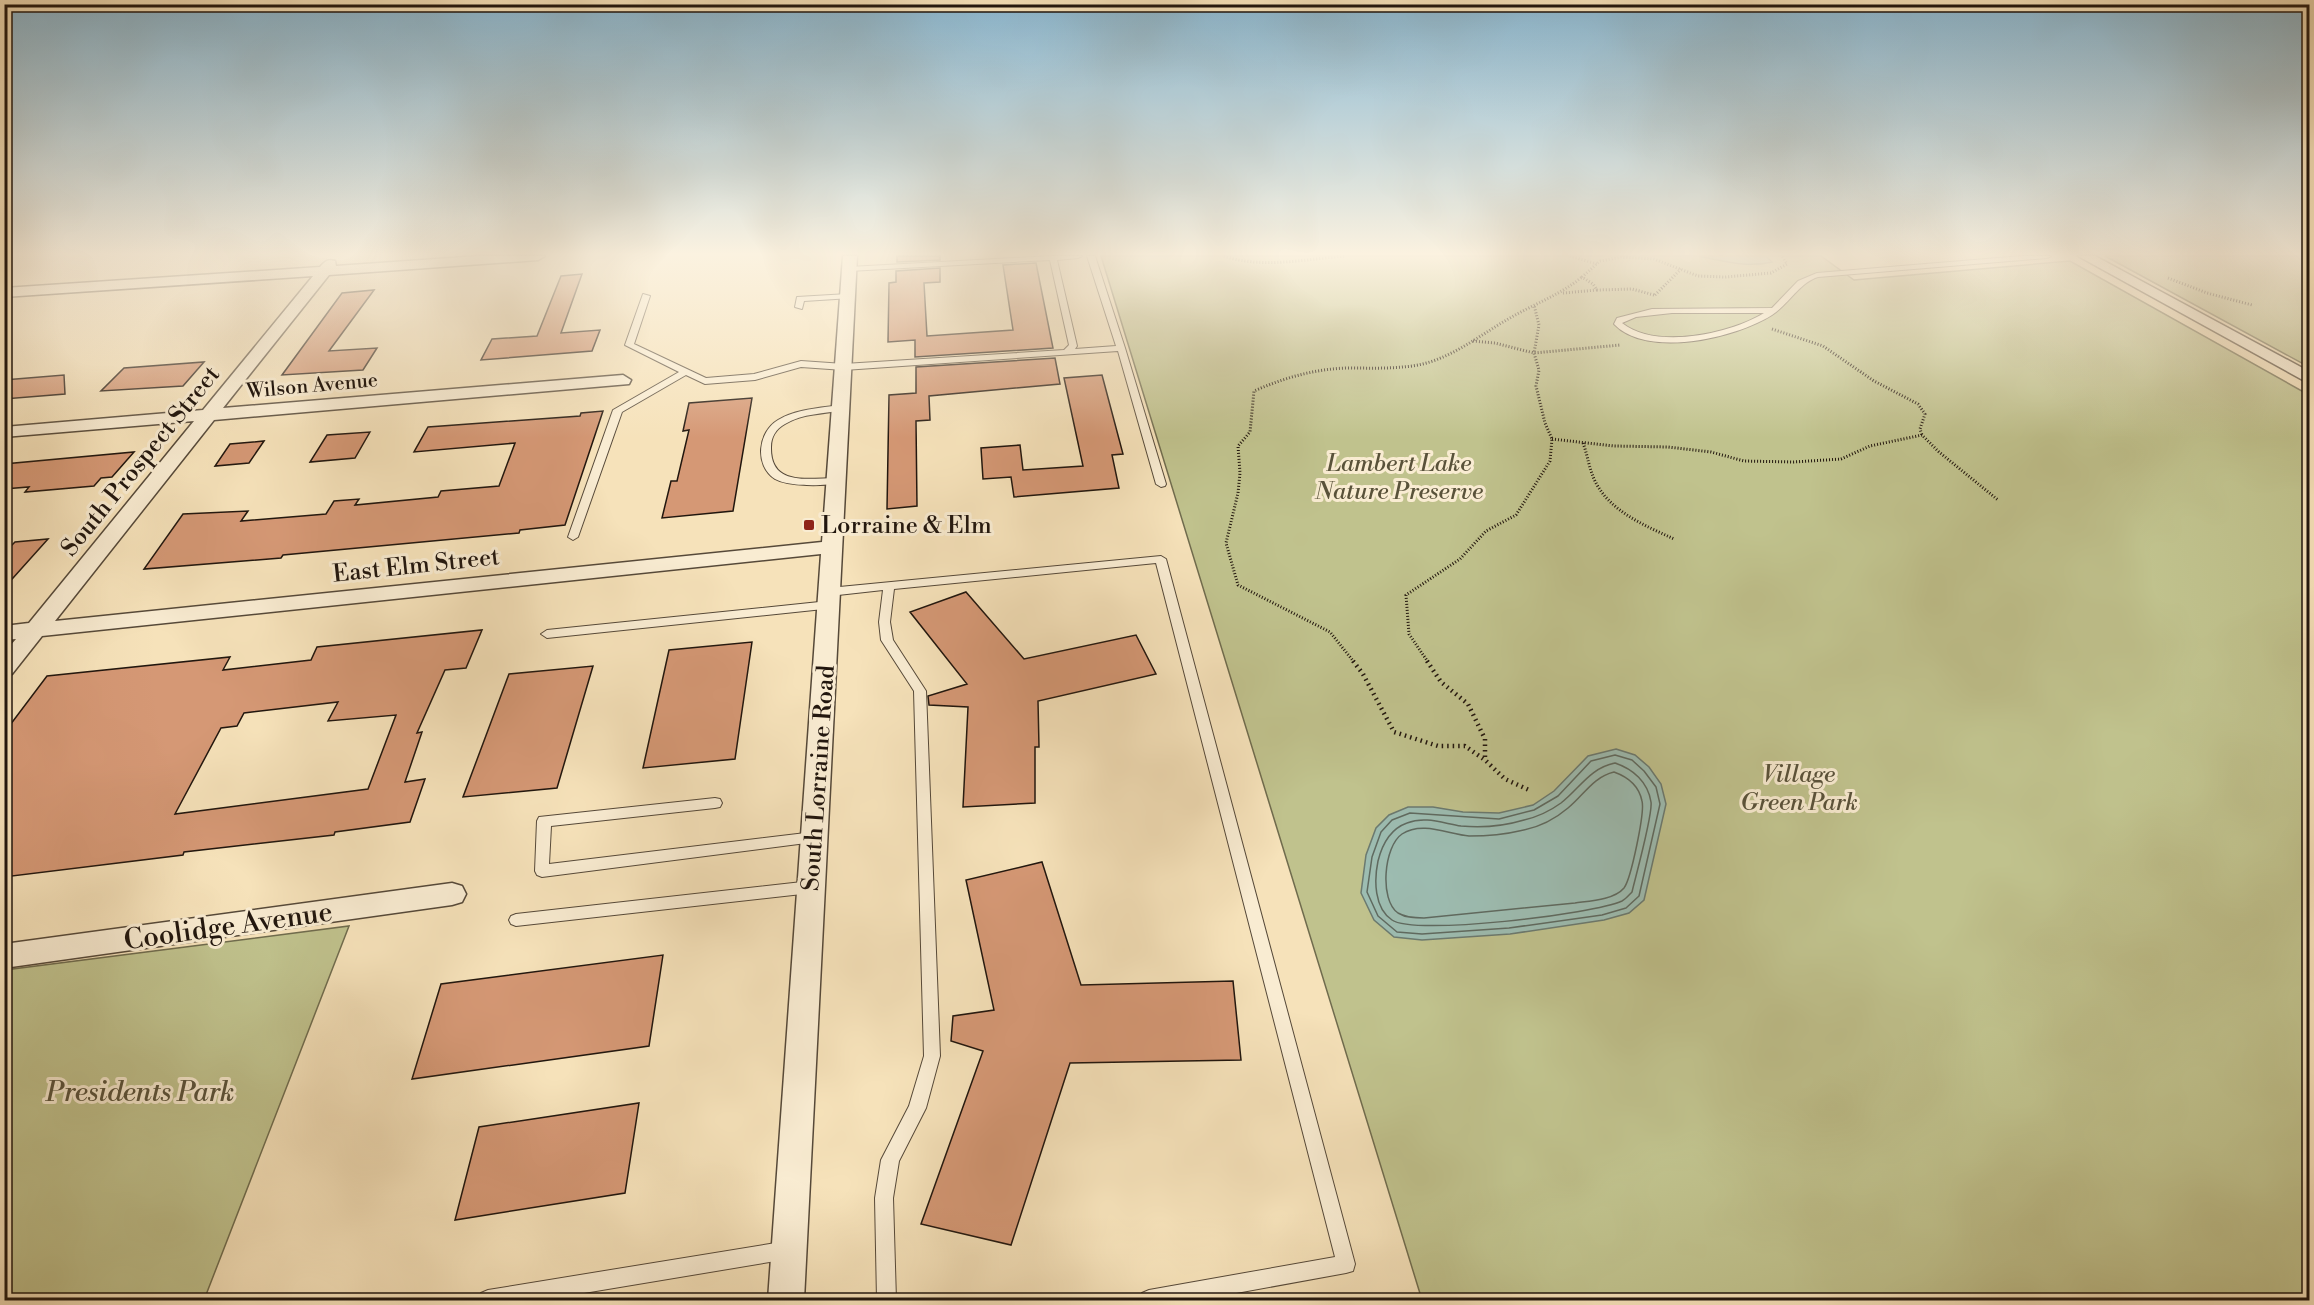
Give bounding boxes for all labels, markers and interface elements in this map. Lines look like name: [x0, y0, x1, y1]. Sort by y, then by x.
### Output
street label: South Prospect Street: [55, 360, 227, 563]
street label: Wilson Avenue: [244, 368, 379, 405]
park label: Lambert Lake Nature Preserve: [1314, 449, 1483, 507]
place label: Lorraine & Elm: [821, 511, 992, 541]
marker: Lorraine & Elm: [802, 518, 816, 532]
street label: East Elm Street: [331, 542, 502, 590]
street label: South Lorraine Road: [796, 664, 842, 892]
park label: Village Green Park: [1740, 760, 1858, 818]
street label: Coolidge Avenue: [122, 895, 335, 958]
park label: Presidents Park: [45, 1075, 234, 1110]

